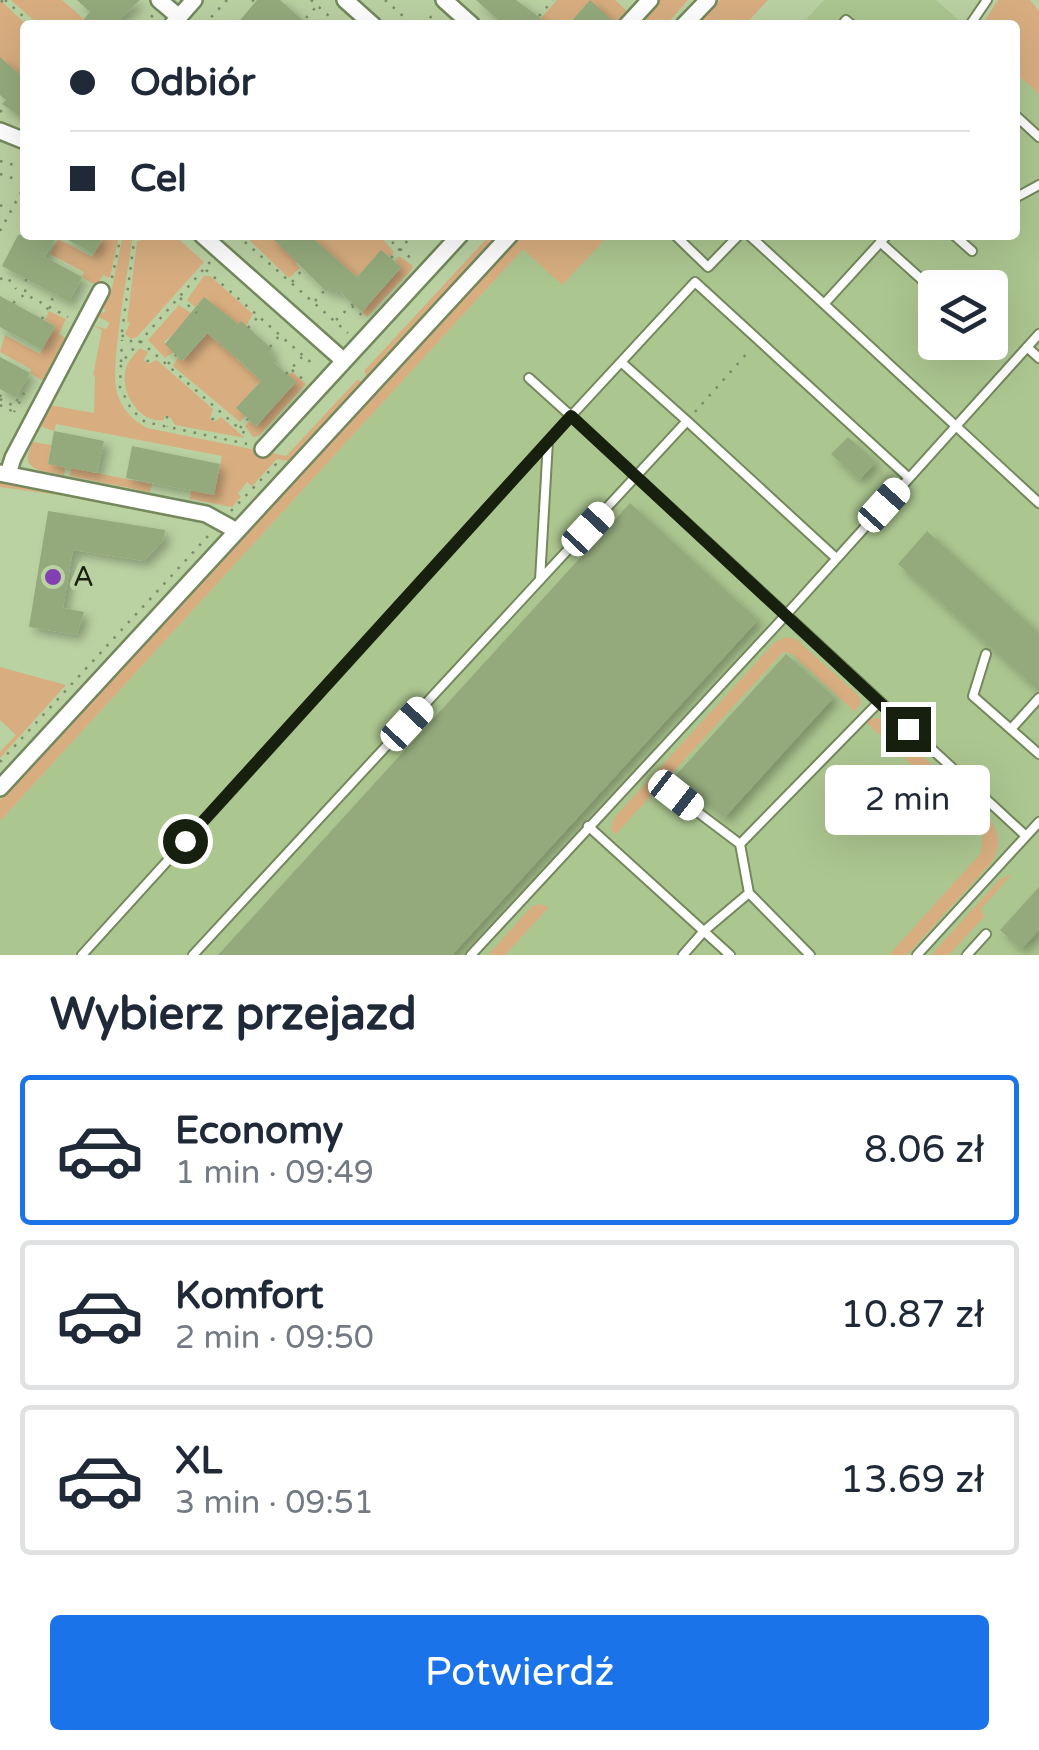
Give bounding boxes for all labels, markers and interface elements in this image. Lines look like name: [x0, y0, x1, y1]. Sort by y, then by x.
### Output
text: Odbiór: [130, 60, 255, 106]
text: Cel: [130, 156, 187, 202]
map controls: [918, 270, 1008, 360]
button: layers: [918, 270, 1008, 360]
car: [853, 473, 915, 537]
car: [557, 497, 619, 561]
place label: A: [73, 560, 94, 594]
marker: A: [42, 566, 64, 588]
car: [376, 692, 438, 756]
route end: [886, 707, 931, 752]
callout: 2 min: [826, 764, 990, 834]
car: [643, 765, 709, 825]
text: 2 min: [865, 781, 950, 819]
route start: [163, 819, 208, 864]
text: Wybierz przejazd: [50, 988, 417, 1042]
icon: car: [55, 1105, 145, 1195]
text: Economy: [175, 1108, 343, 1154]
text: 8.06 zł: [864, 1127, 984, 1173]
text: 1 min · 09:49: [175, 1154, 374, 1192]
icon: car: [55, 1270, 145, 1360]
text: Komfort: [175, 1273, 324, 1319]
text: 10.87 zł: [840, 1292, 984, 1338]
text: 2 min · 09:50: [175, 1319, 374, 1357]
icon: car: [55, 1435, 145, 1525]
text: XL: [175, 1438, 222, 1484]
text: 13.69 zł: [840, 1457, 984, 1503]
text: 3 min · 09:51: [175, 1484, 374, 1522]
button: Potwierdź: [50, 1615, 989, 1730]

